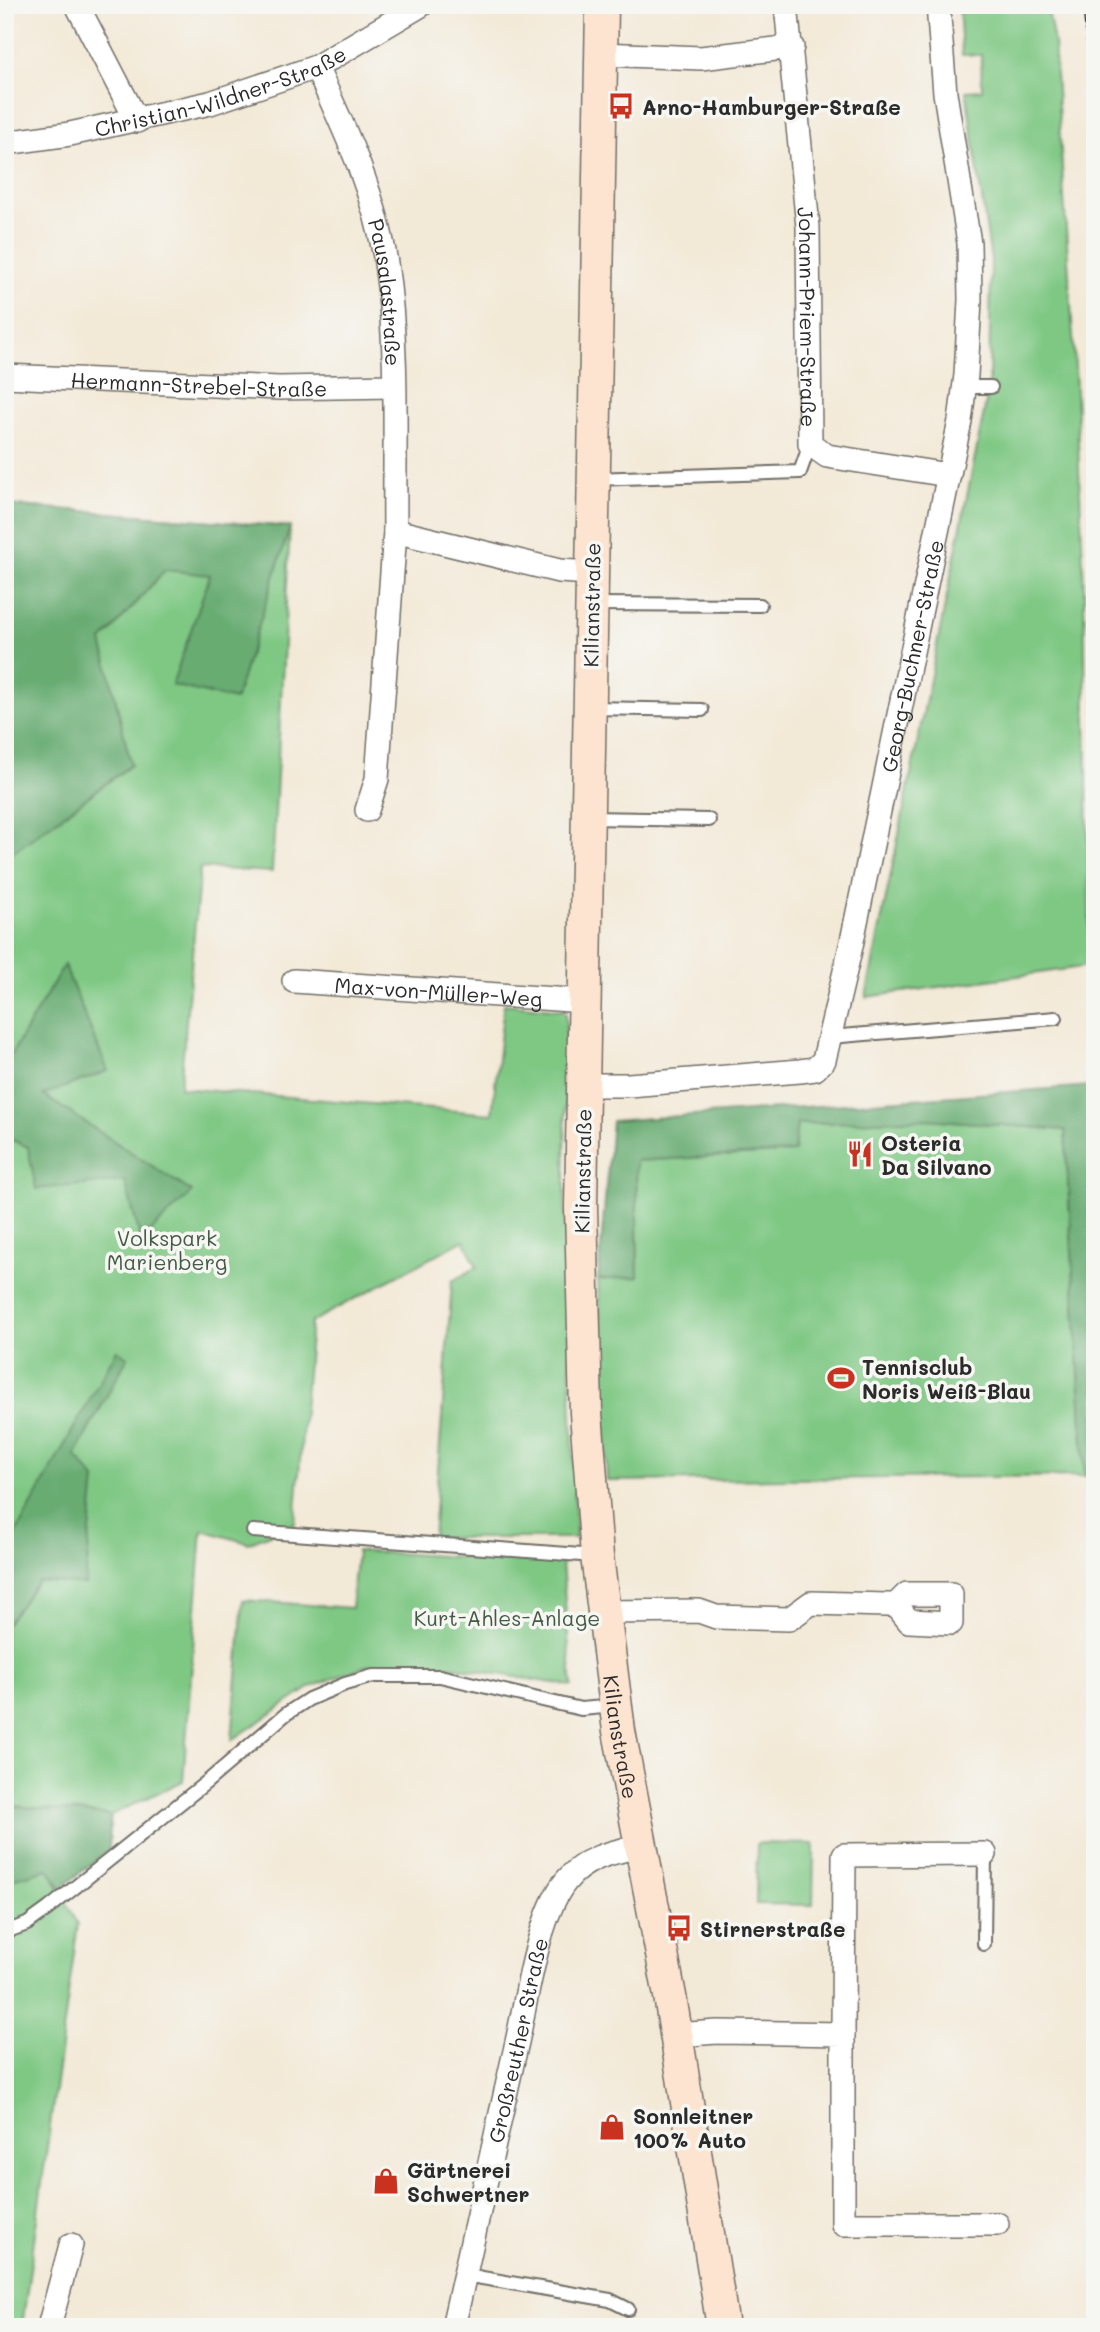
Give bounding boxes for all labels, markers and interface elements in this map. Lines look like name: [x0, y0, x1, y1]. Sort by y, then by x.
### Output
street label: Christian-Wildner-Straße: [92, 39, 350, 142]
bus stop icon: Arno-Hamburger-Straße: [606, 91, 636, 121]
place label: Arno-Hamburger-Straße: [642, 93, 901, 120]
street label: Johann-Priem-Straße: [793, 205, 823, 427]
street label: Pausalastraße: [363, 216, 408, 367]
street label: Hermann-Strebel-Straße: [70, 365, 327, 402]
street label: Georg-Buchner-Straße: [874, 537, 949, 774]
street label: Kilianstraße: [576, 542, 606, 668]
street label: Max-von-Müller-Weg: [334, 970, 544, 1012]
street label: Kilianstraße: [567, 1108, 597, 1234]
place label: Osteria Da Silvano: [881, 1129, 992, 1180]
restaurant icon: Osteria Da Silvano: [845, 1139, 875, 1169]
park label: Volkspark Marienberg: [107, 1224, 227, 1275]
place label: Tennisclub Noris Weiß-Blau: [862, 1353, 1031, 1404]
sports icon: Tennisclub Noris Weiß-Blau: [826, 1363, 856, 1393]
park label: Kurt-Ahles-Anlage: [414, 1604, 600, 1631]
street label: Kilianstraße: [599, 1673, 645, 1801]
bus stop icon: Stirnerstraße: [664, 1913, 694, 1943]
place label: Stirnerstraße: [700, 1915, 845, 1942]
street label: Großreuther Straße: [481, 1934, 553, 2145]
place label: Sonnleitner 100% Auto: [633, 2102, 753, 2153]
shop icon: Sonnleitner 100% Auto: [597, 2112, 627, 2142]
place label: Gärtnerei Schwertner: [407, 2156, 529, 2207]
shop icon: Gärtnerei Schwertner: [371, 2166, 401, 2196]

